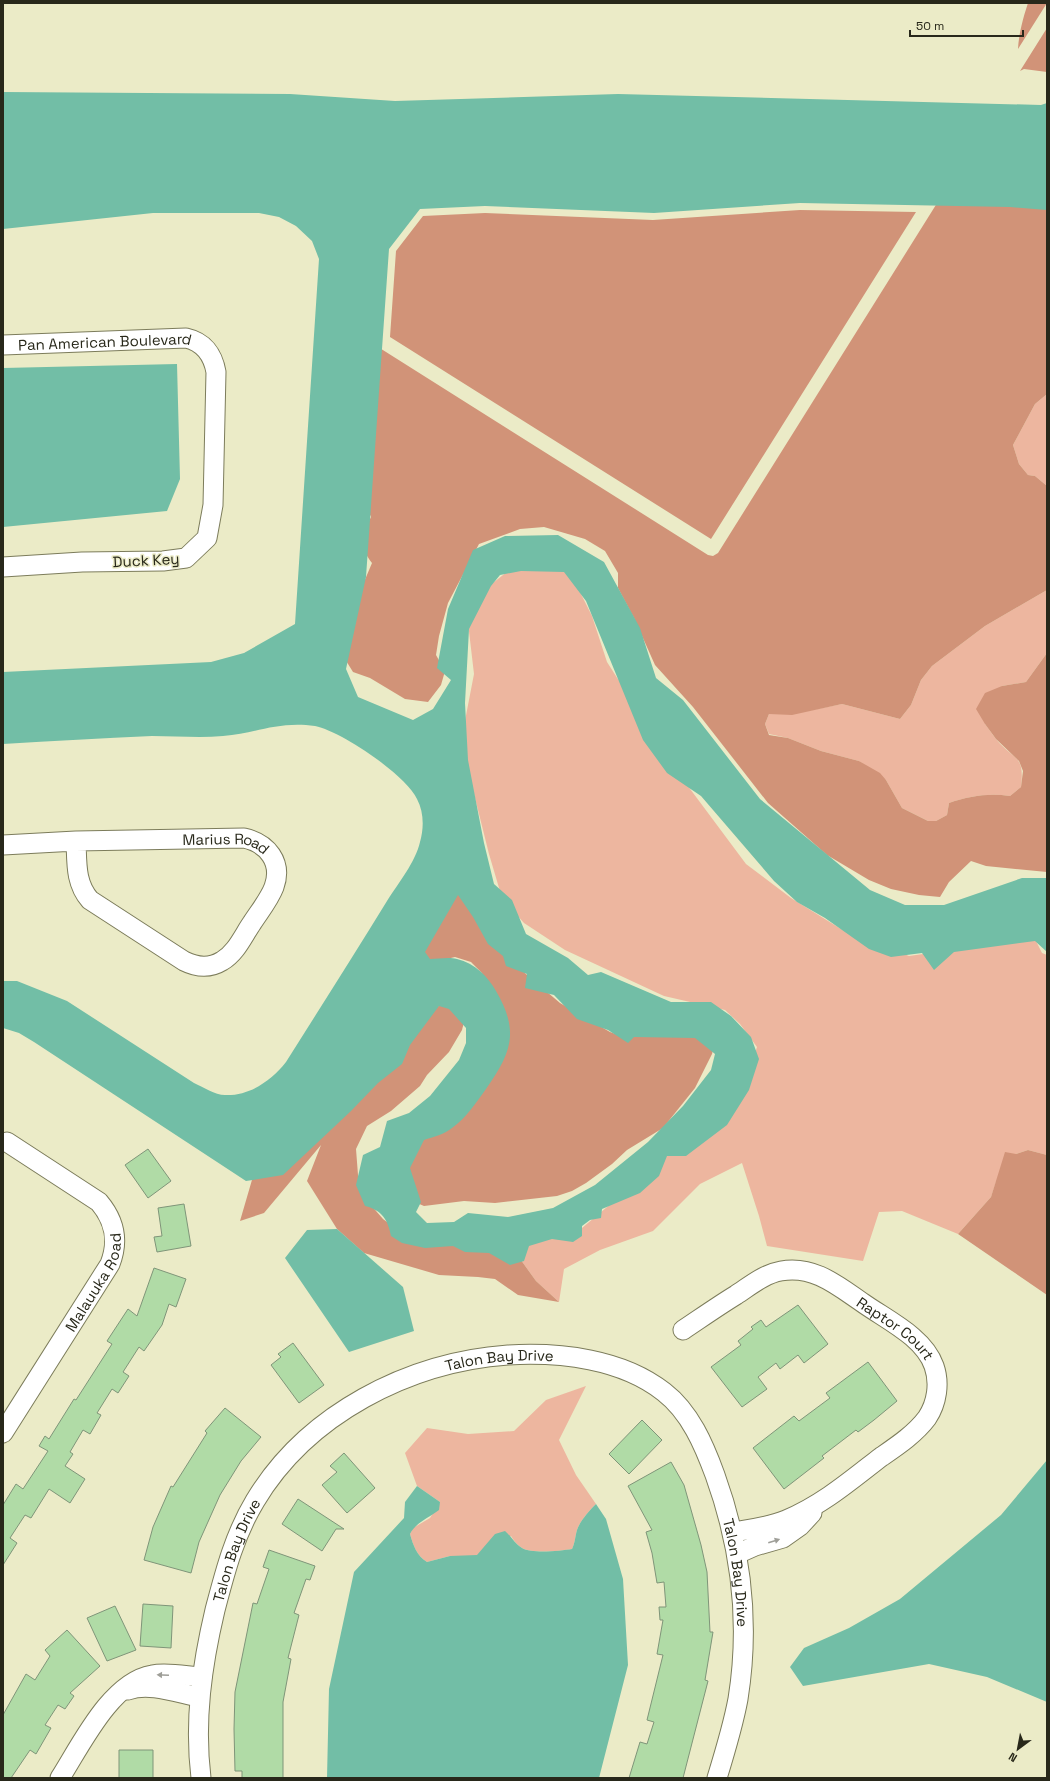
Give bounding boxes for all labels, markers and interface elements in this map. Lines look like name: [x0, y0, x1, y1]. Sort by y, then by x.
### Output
scale bar: [910, 12, 1023, 38]
text: 50 m: [916, 18, 944, 34]
street label: Pan American Boulevard: [18, 328, 194, 354]
street label: Duck Key: [112, 549, 180, 571]
street label: Marius Road: [182, 829, 274, 858]
street label: Malauuka Road: [60, 1232, 124, 1335]
street label: Raptor Court: [853, 1292, 939, 1363]
street label: Talon Bay Drive: [443, 1345, 554, 1375]
street label: Talon Bay Drive: [208, 1495, 264, 1604]
street label: Talon Bay Drive: [719, 1516, 753, 1627]
one-way arrow: [768, 1538, 780, 1544]
one-way arrow: [156, 1672, 169, 1678]
north arrow: [998, 1729, 1038, 1769]
text: N: [1006, 1750, 1020, 1765]

